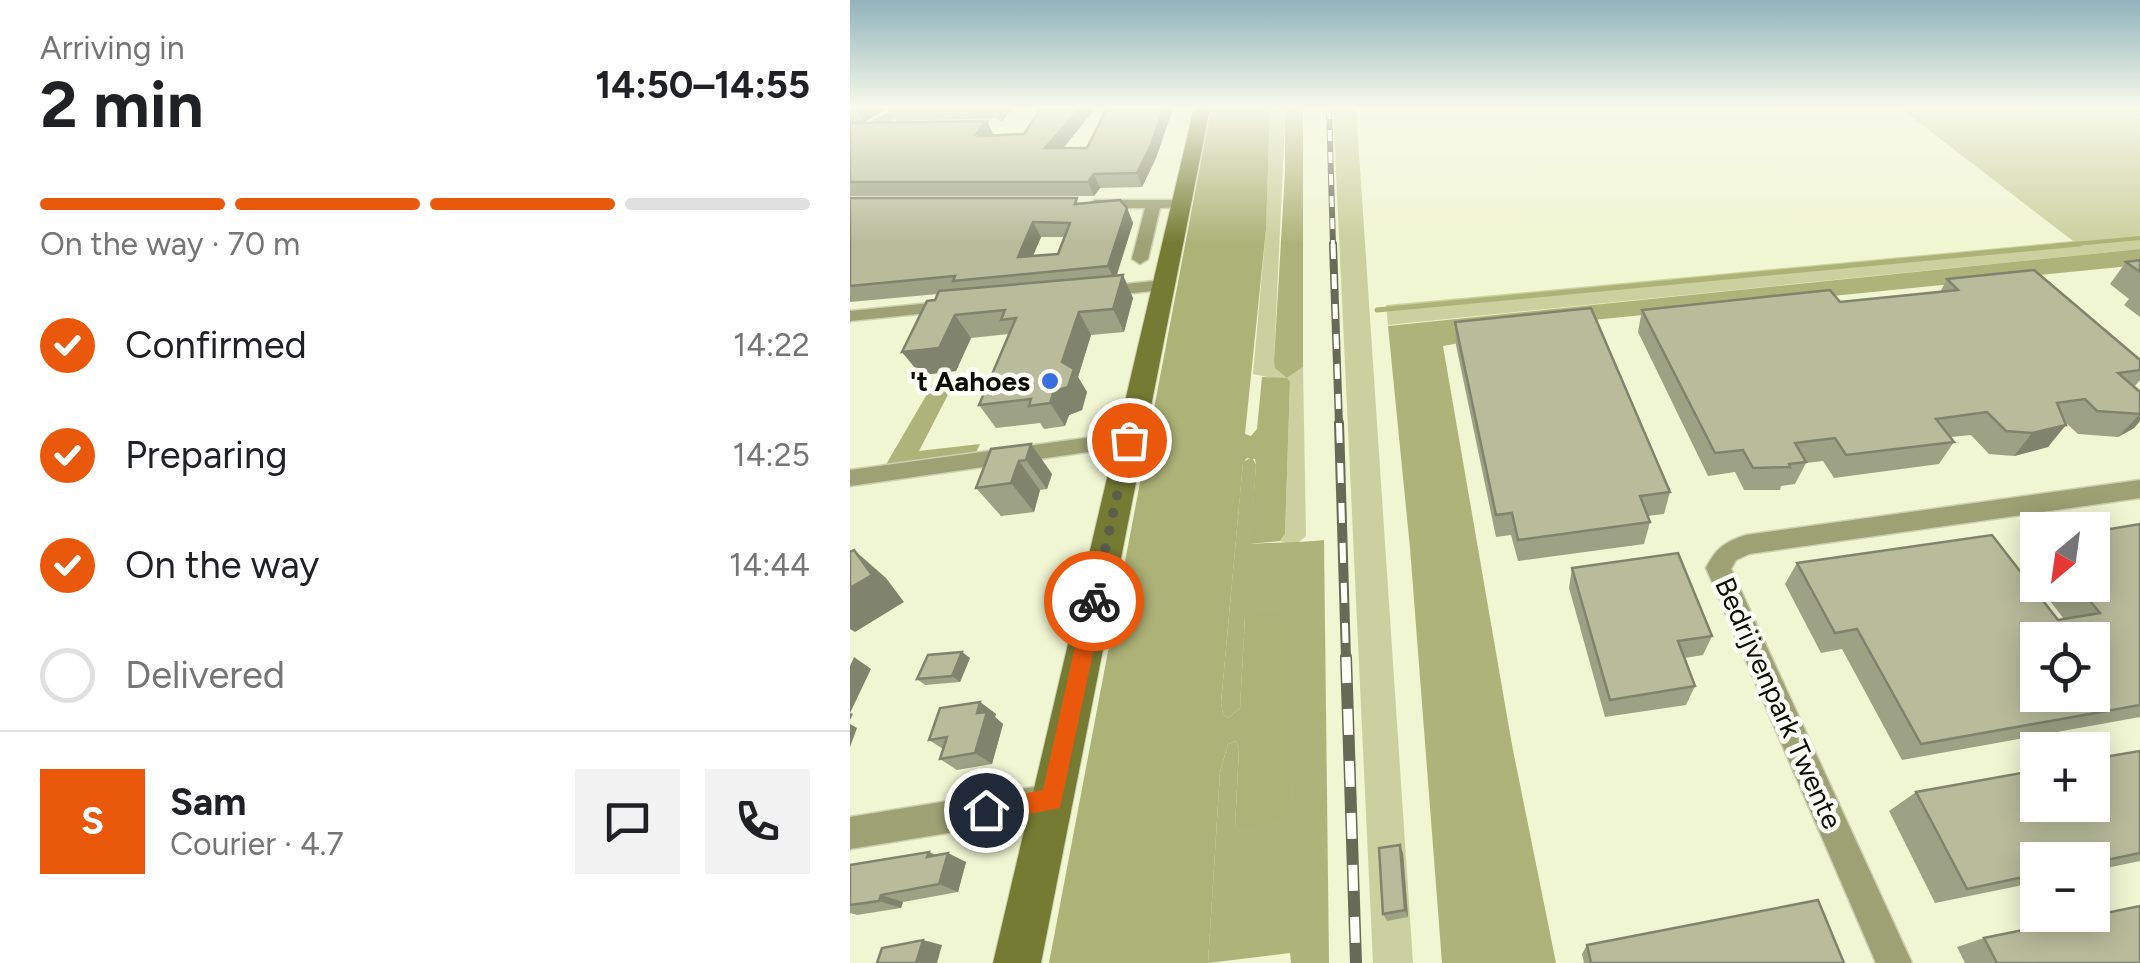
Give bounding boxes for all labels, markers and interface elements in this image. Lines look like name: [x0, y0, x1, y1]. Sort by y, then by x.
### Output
text: Arriving in: [40, 29, 185, 67]
text: 14:50–14:55: [595, 62, 810, 108]
text: 2 min: [40, 65, 204, 143]
text: On the way · 70 m: [40, 225, 300, 263]
icon: check: [40, 318, 95, 373]
text: Confirmed: [125, 322, 307, 368]
text: 14:22: [733, 326, 810, 364]
place label: 't Aahoes: [910, 364, 1030, 398]
marker: 't Aahoes: [1039, 370, 1061, 392]
pin: [1087, 398, 1172, 483]
icon: bag: [1102, 413, 1157, 468]
icon: check: [40, 428, 95, 483]
text: Preparing: [125, 432, 287, 478]
text: 14:25: [733, 436, 810, 474]
north arrow: [2020, 512, 2110, 602]
map controls: [2020, 512, 2110, 932]
icon: check: [40, 538, 95, 593]
text: On the way: [125, 542, 319, 588]
text: 14:44: [729, 546, 810, 584]
courier: [1044, 551, 1144, 651]
street label: Bedrijvenpark Twente: [1708, 572, 1850, 834]
icon: bike: [1067, 574, 1122, 629]
button: locate: [2020, 622, 2110, 712]
text: Delivered: [125, 652, 285, 698]
button: +: [2020, 732, 2110, 822]
pin: [944, 768, 1029, 853]
button: chat: [575, 769, 680, 874]
button: phone: [705, 769, 810, 874]
text: Sam: [170, 779, 246, 825]
icon: home: [959, 783, 1014, 838]
text: S: [81, 798, 104, 844]
text: Courier · 4.7: [170, 825, 344, 863]
button: −: [2020, 842, 2110, 932]

